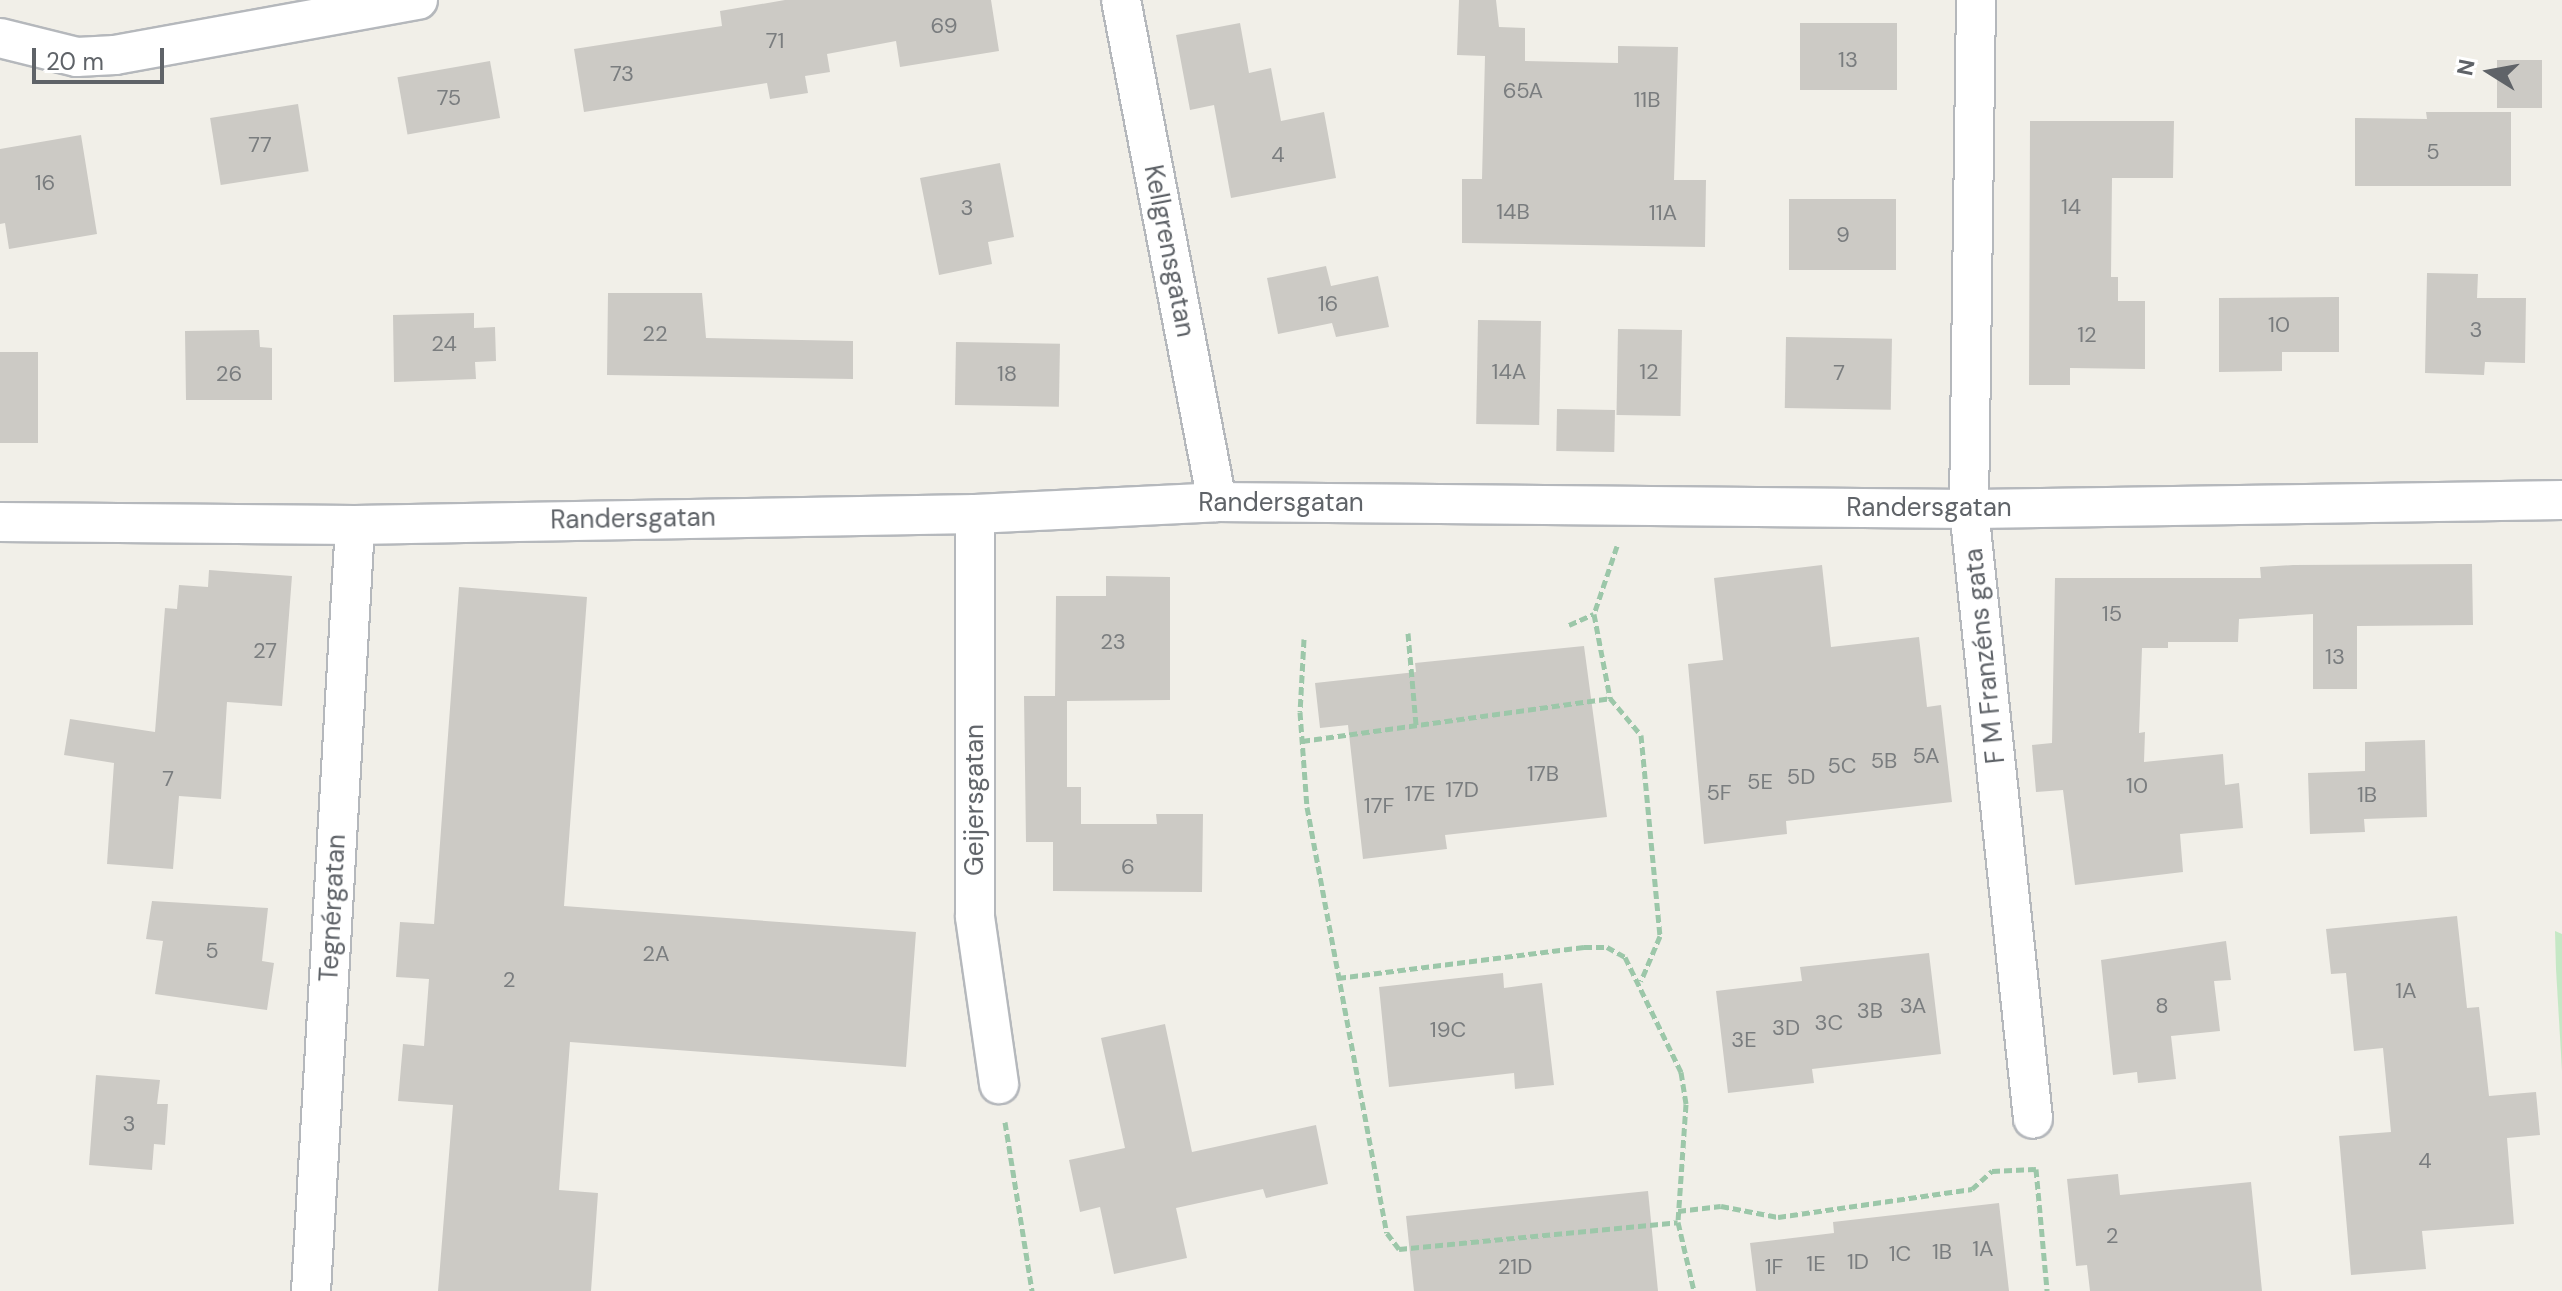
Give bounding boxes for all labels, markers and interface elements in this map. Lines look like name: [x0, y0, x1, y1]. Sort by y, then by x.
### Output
house number: 69: [930, 13, 958, 39]
house number: 71: [766, 28, 784, 54]
scale bar: [36, 32, 168, 82]
north arrow: [2450, 32, 2530, 112]
text: 20 m: [46, 46, 104, 77]
house number: 13: [1838, 47, 1858, 73]
text: N: [2450, 57, 2482, 78]
house number: 73: [610, 61, 634, 87]
house number: 65A: [1503, 78, 1543, 104]
house number: 75: [437, 85, 461, 111]
house number: 11B: [1634, 87, 1660, 113]
house number: 77: [248, 132, 272, 158]
house number: 5: [2426, 139, 2440, 165]
house number: 4: [1271, 142, 1285, 168]
street label: Kellgrensgatan: [1137, 162, 1201, 340]
house number: 16: [35, 170, 55, 196]
house number: 14: [2061, 194, 2081, 220]
house number: 3: [960, 195, 974, 221]
house number: 14B: [1496, 199, 1530, 225]
house number: 11A: [1649, 200, 1677, 226]
house number: 9: [1836, 222, 1850, 248]
house number: 16: [1318, 291, 1338, 317]
house number: 10: [2268, 312, 2290, 338]
house number: 3: [2469, 317, 2483, 343]
house number: 22: [642, 321, 668, 347]
house number: 12: [2077, 322, 2097, 348]
house number: 24: [431, 331, 457, 357]
house number: 14A: [1492, 359, 1526, 385]
house number: 12: [1639, 359, 1659, 385]
house number: 7: [1833, 360, 1845, 386]
house number: 26: [216, 361, 242, 387]
house number: 18: [997, 361, 1017, 387]
street label: Randersgatan: [1198, 487, 1364, 519]
street label: Randersgatan: [1846, 492, 2012, 524]
street label: Randersgatan: [550, 502, 716, 536]
street label: F M Franzéns gata: [1958, 547, 2012, 765]
house number: 15: [2102, 601, 2122, 627]
house number: 23: [1100, 629, 1126, 655]
house number: 27: [253, 638, 277, 664]
house number: 13: [2325, 644, 2345, 670]
street label: Geijersgatan: [959, 724, 991, 876]
house number: 5A: [1912, 743, 1940, 769]
house number: 5B: [1871, 748, 1897, 774]
house number: 5C: [1827, 753, 1857, 779]
house number: 17B: [1527, 761, 1559, 787]
house number: 5D: [1787, 764, 1815, 790]
house number: 7: [162, 766, 174, 792]
house number: 5E: [1747, 769, 1773, 795]
house number: 10: [2126, 773, 2148, 799]
house number: 17D: [1445, 777, 1479, 803]
house number: 5F: [1706, 780, 1732, 806]
house number: 17E: [1404, 781, 1436, 807]
house number: 1B: [2357, 782, 2377, 808]
house number: 17F: [1364, 793, 1394, 819]
street label: Tegnérgatan: [314, 833, 352, 983]
house number: 6: [1121, 854, 1135, 880]
house number: 5: [205, 938, 219, 964]
house number: 2A: [642, 941, 670, 967]
house number: 2: [503, 967, 515, 993]
house number: 1A: [2395, 978, 2417, 1004]
house number: 3A: [1900, 993, 1926, 1019]
house number: 8: [2155, 993, 2169, 1019]
house number: 3B: [1857, 998, 1883, 1024]
house number: 3C: [1815, 1010, 1843, 1036]
house number: 3D: [1772, 1015, 1800, 1041]
house number: 19C: [1430, 1017, 1466, 1043]
house number: 3E: [1731, 1027, 1757, 1053]
house number: 3: [122, 1111, 136, 1137]
house number: 4: [2418, 1148, 2432, 1174]
house number: 2: [2106, 1223, 2118, 1249]
house number: 1A: [1972, 1236, 1994, 1262]
house number: 1B: [1932, 1239, 1952, 1265]
house number: 1C: [1889, 1241, 1911, 1267]
house number: 1D: [1847, 1249, 1869, 1275]
house number: 1E: [1806, 1251, 1826, 1277]
house number: 21D: [1498, 1254, 1532, 1280]
house number: 1F: [1765, 1254, 1783, 1280]

